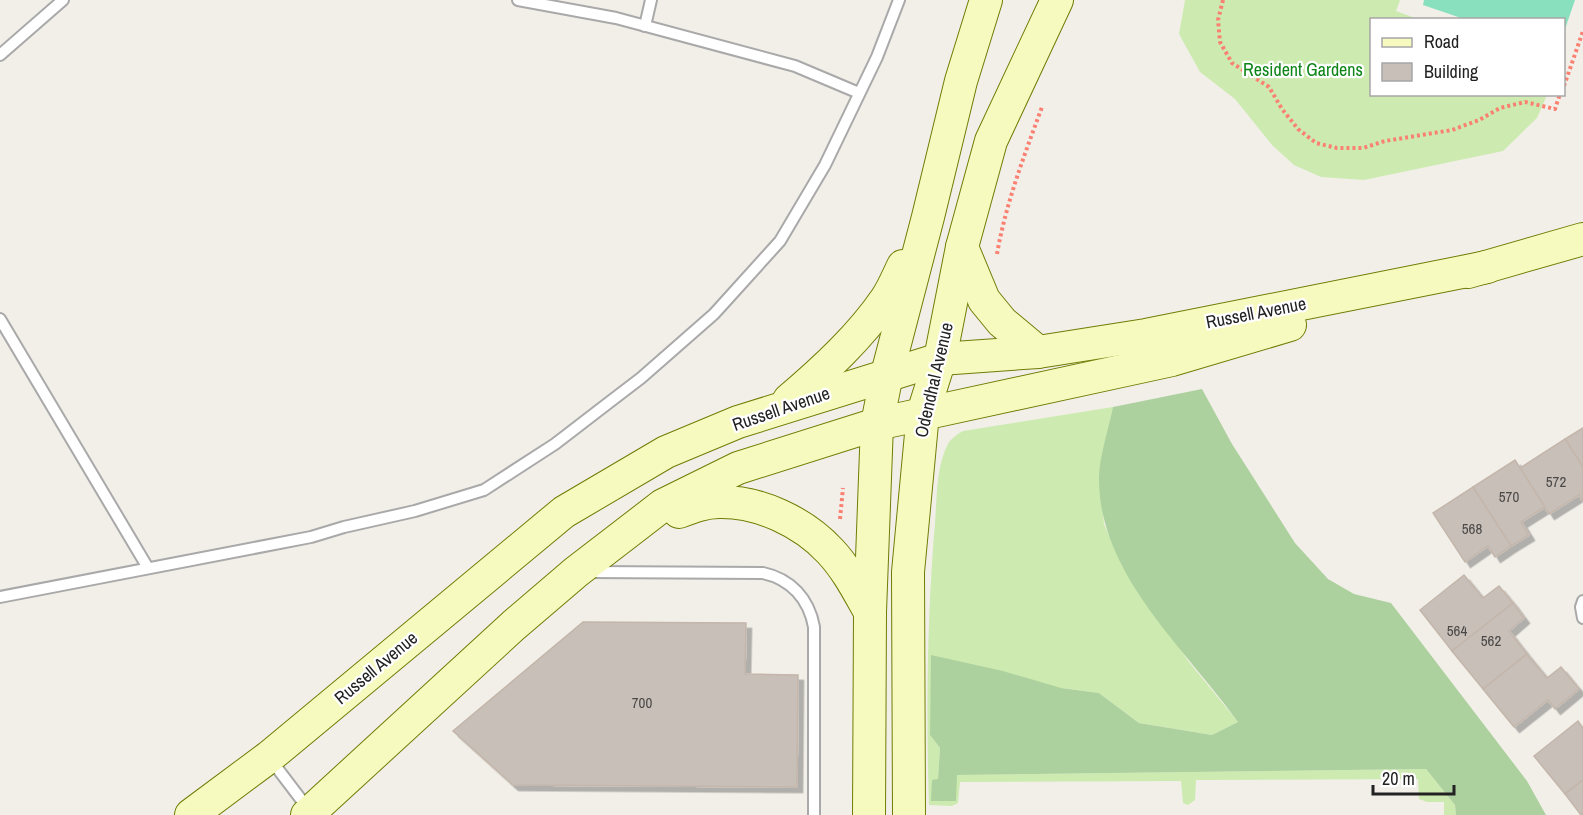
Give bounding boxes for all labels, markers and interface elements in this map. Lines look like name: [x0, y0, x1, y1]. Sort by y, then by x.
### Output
legend: [1370, 18, 1565, 96]
text: Road: [1424, 29, 1459, 54]
park label: Resident Gardens: [1243, 57, 1363, 82]
text: Building: [1424, 59, 1479, 84]
street label: Russell Avenue: [1204, 291, 1308, 334]
street label: Odendhal Avenue: [908, 320, 959, 440]
street label: Russell Avenue: [729, 380, 833, 437]
house number: 572: [1546, 471, 1566, 492]
house number: 570: [1499, 486, 1519, 507]
house number: 568: [1462, 518, 1482, 539]
house number: 564: [1447, 620, 1467, 641]
street label: Russell Avenue: [329, 625, 423, 710]
house number: 562: [1481, 630, 1501, 651]
house number: 700: [632, 692, 652, 713]
scale bar: [1373, 758, 1454, 796]
text: 20 m: [1382, 766, 1415, 791]

